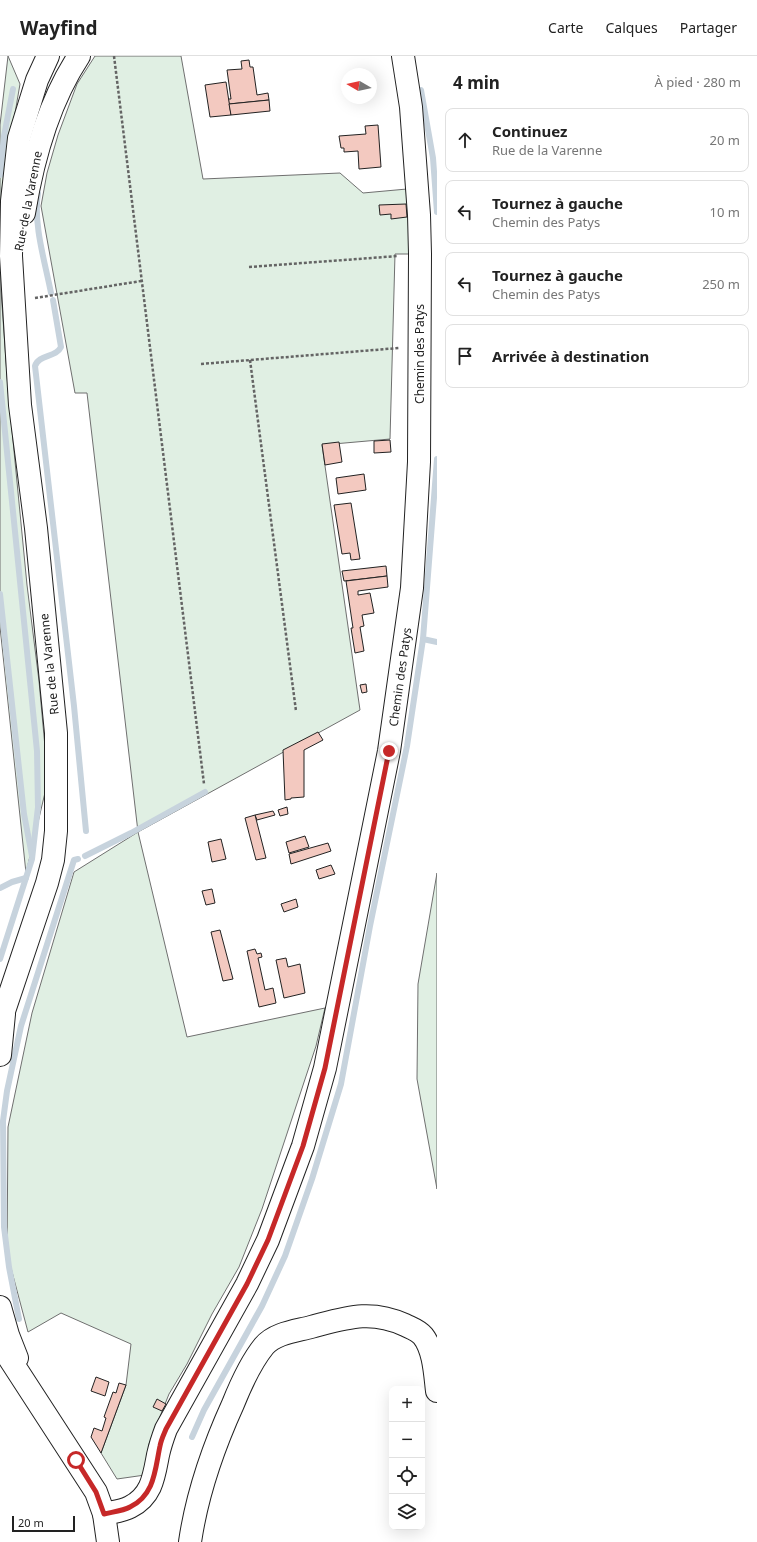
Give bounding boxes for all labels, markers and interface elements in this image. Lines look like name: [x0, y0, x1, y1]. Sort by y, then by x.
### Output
text: Wayfind: [20, 15, 98, 41]
text: Carte: [548, 18, 584, 37]
text: Calques: [606, 18, 658, 37]
text: Partager: [680, 18, 737, 37]
north arrow: [341, 68, 377, 104]
text: 4 min: [453, 71, 500, 94]
text: À pied · 280 m: [655, 73, 741, 91]
text: Continuez: [492, 121, 567, 141]
icon: ahead: [454, 129, 476, 151]
text: 20 m: [710, 131, 740, 149]
text: Rue de la Varenne: [492, 141, 602, 159]
street label: Rue de la Varenne: [10, 149, 46, 253]
text: Tournez à gauche: [492, 193, 623, 213]
icon: left: [454, 201, 476, 223]
text: 10 m: [710, 203, 740, 221]
text: Chemin des Patys: [492, 213, 600, 231]
text: Tournez à gauche: [492, 265, 623, 285]
icon: left: [454, 273, 476, 295]
text: 250 m: [702, 275, 740, 293]
text: Chemin des Patys: [492, 285, 600, 303]
street label: Chemin des Patys: [411, 304, 428, 404]
icon: arrive: [454, 345, 476, 367]
text: Arrivée à destination: [492, 346, 649, 366]
street label: Rue de la Varenne: [35, 612, 63, 715]
street label: Chemin des Patys: [385, 626, 415, 728]
route end: [380, 742, 398, 760]
map controls: [389, 1386, 425, 1530]
button: +: [389, 1386, 425, 1422]
button: −: [389, 1422, 425, 1458]
route start: [67, 1451, 85, 1469]
button: locate: [389, 1458, 425, 1494]
button: layers: [389, 1494, 425, 1530]
scale bar: [12, 1514, 75, 1533]
text: 20 m: [18, 1515, 44, 1530]

